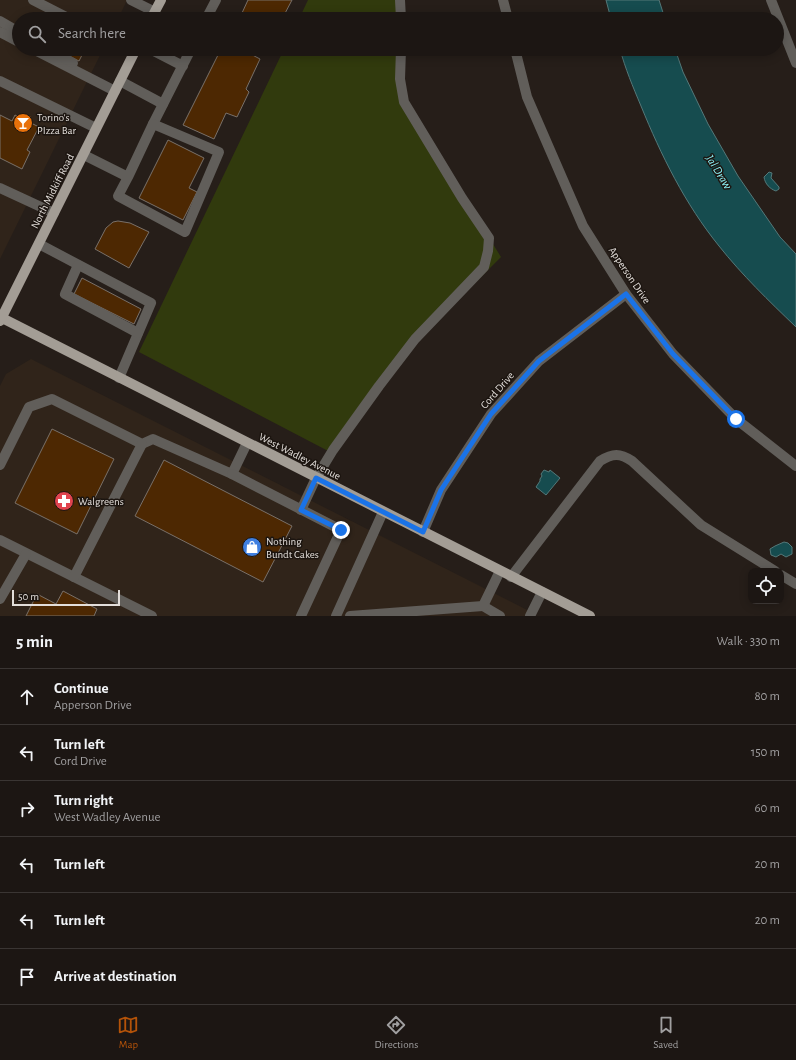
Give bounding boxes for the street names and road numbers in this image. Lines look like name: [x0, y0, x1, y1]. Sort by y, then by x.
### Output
street label: North Midkiff Road: [29, 152, 76, 230]
street label: Apperson Drive: [607, 245, 653, 306]
street label: Cord Drive: [479, 370, 516, 411]
street label: West Wadley Avenue: [257, 431, 342, 482]

